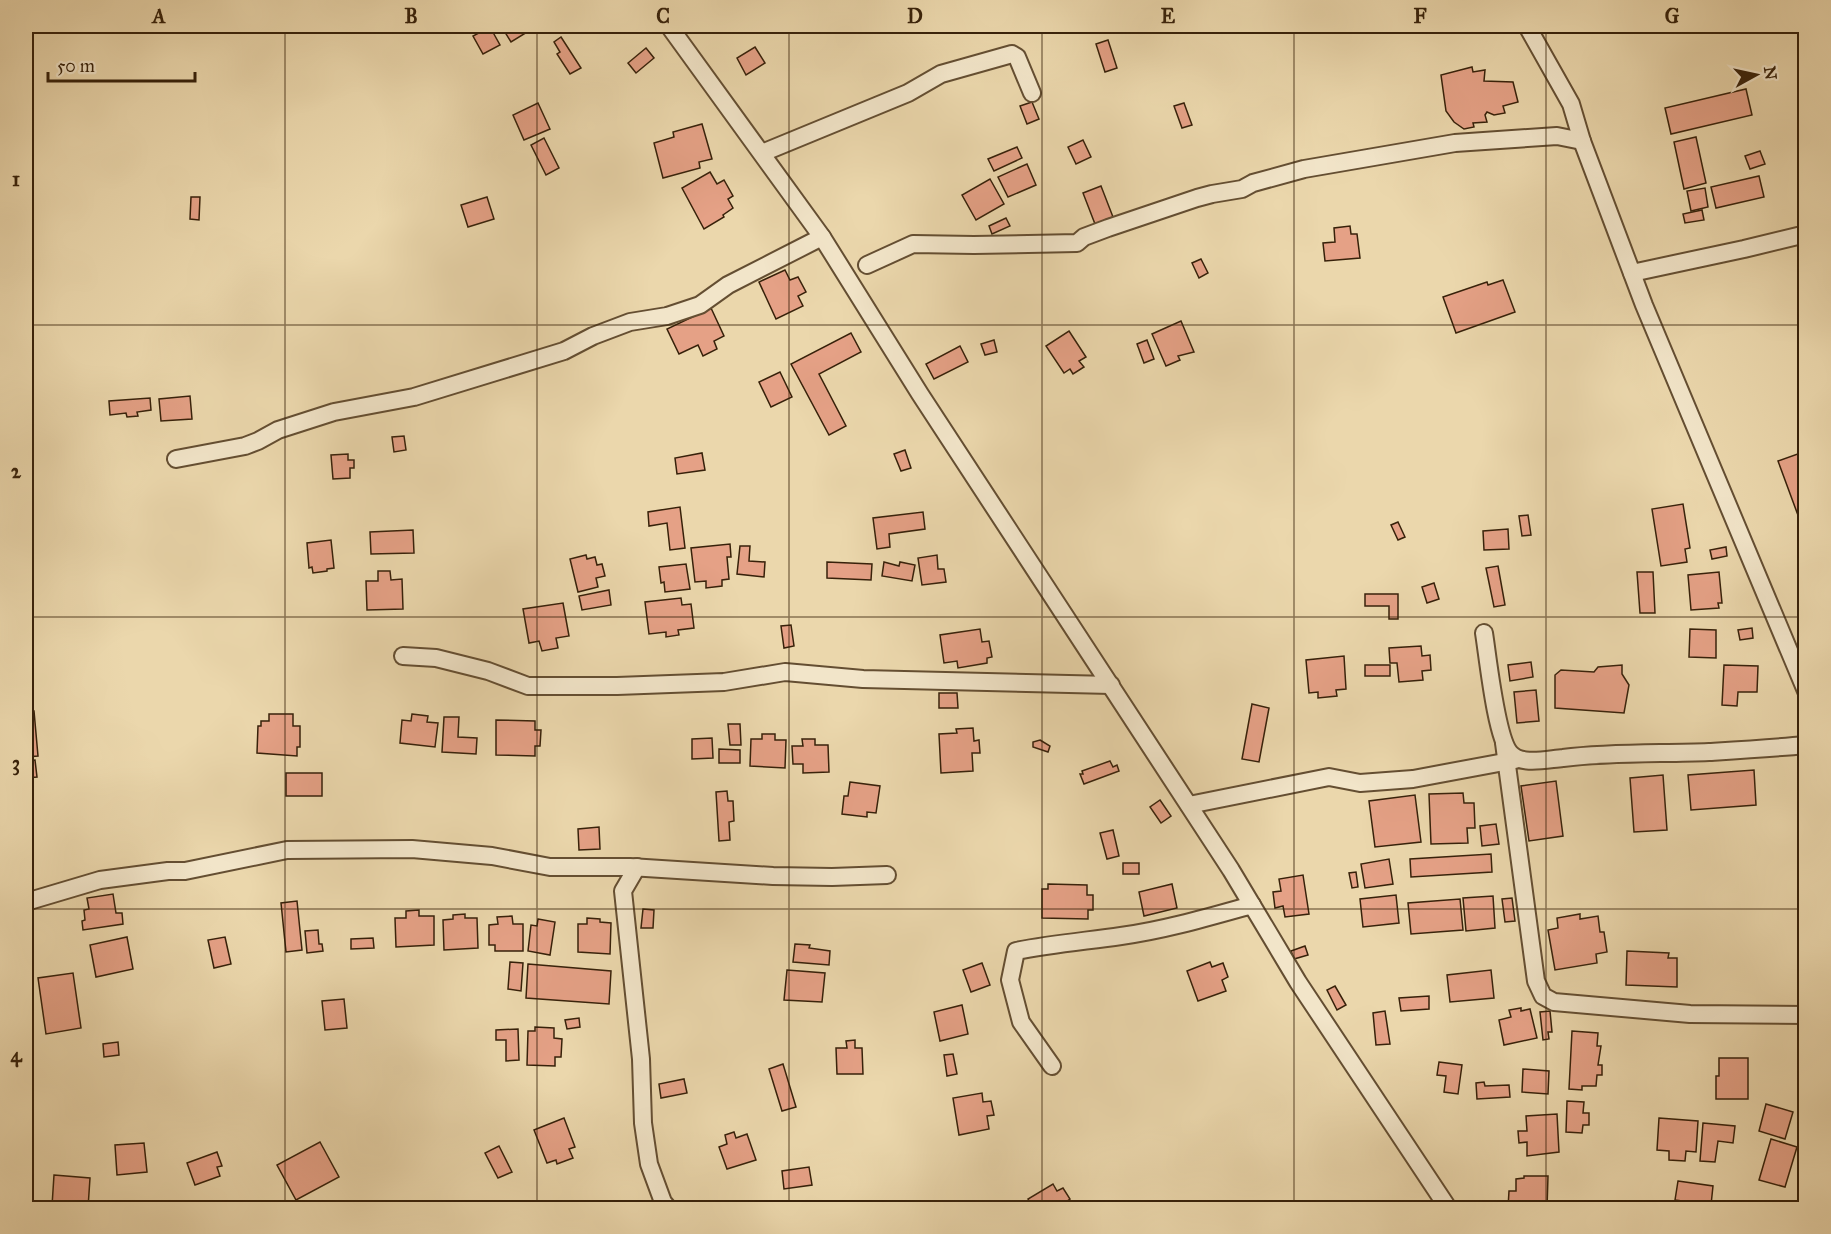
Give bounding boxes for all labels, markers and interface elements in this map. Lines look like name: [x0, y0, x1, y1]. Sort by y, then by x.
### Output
text: A: [150, 4, 166, 28]
text: B: [404, 4, 418, 28]
text: C: [656, 4, 670, 28]
text: D: [907, 4, 923, 28]
text: E: [1161, 4, 1176, 28]
text: F: [1413, 4, 1427, 28]
text: G: [1665, 4, 1680, 28]
scale bar: [48, 45, 195, 83]
north arrow: [1726, 45, 1786, 105]
text: 50 m: [57, 55, 95, 77]
text: N: [1760, 65, 1781, 81]
text: 1: [12, 167, 20, 191]
text: 2: [11, 459, 22, 483]
text: 3: [12, 751, 20, 776]
text: 4: [10, 1043, 22, 1068]

